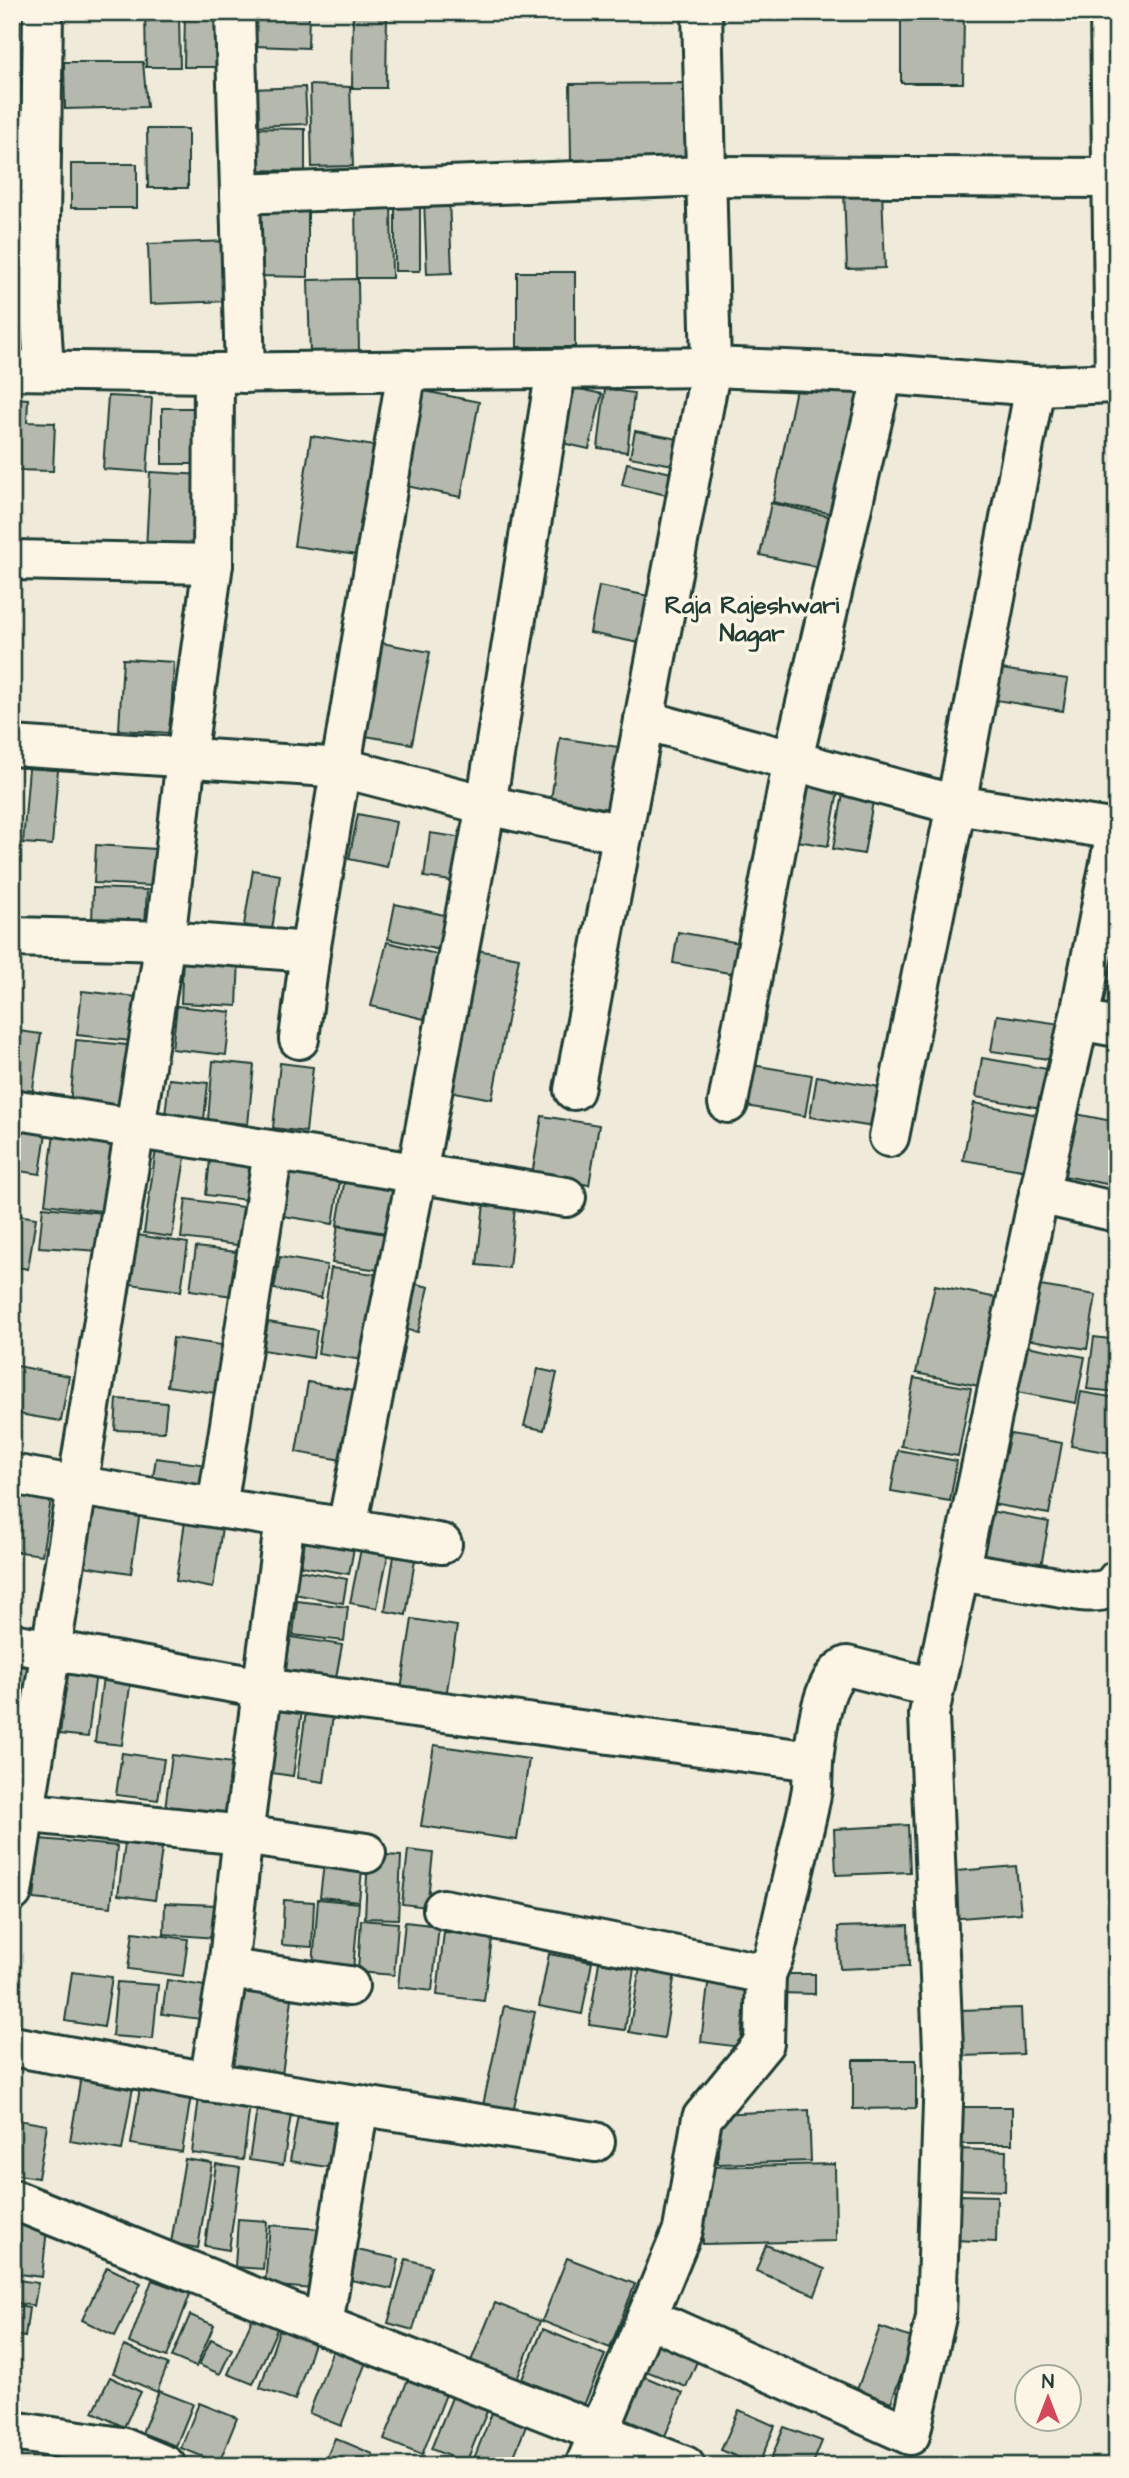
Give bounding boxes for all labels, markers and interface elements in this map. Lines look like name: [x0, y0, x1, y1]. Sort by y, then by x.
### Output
district label: Raja Rajeshwari Nagar: [665, 589, 840, 652]
north arrow: [1014, 2362, 1084, 2432]
text: N: [1042, 2369, 1054, 2396]

